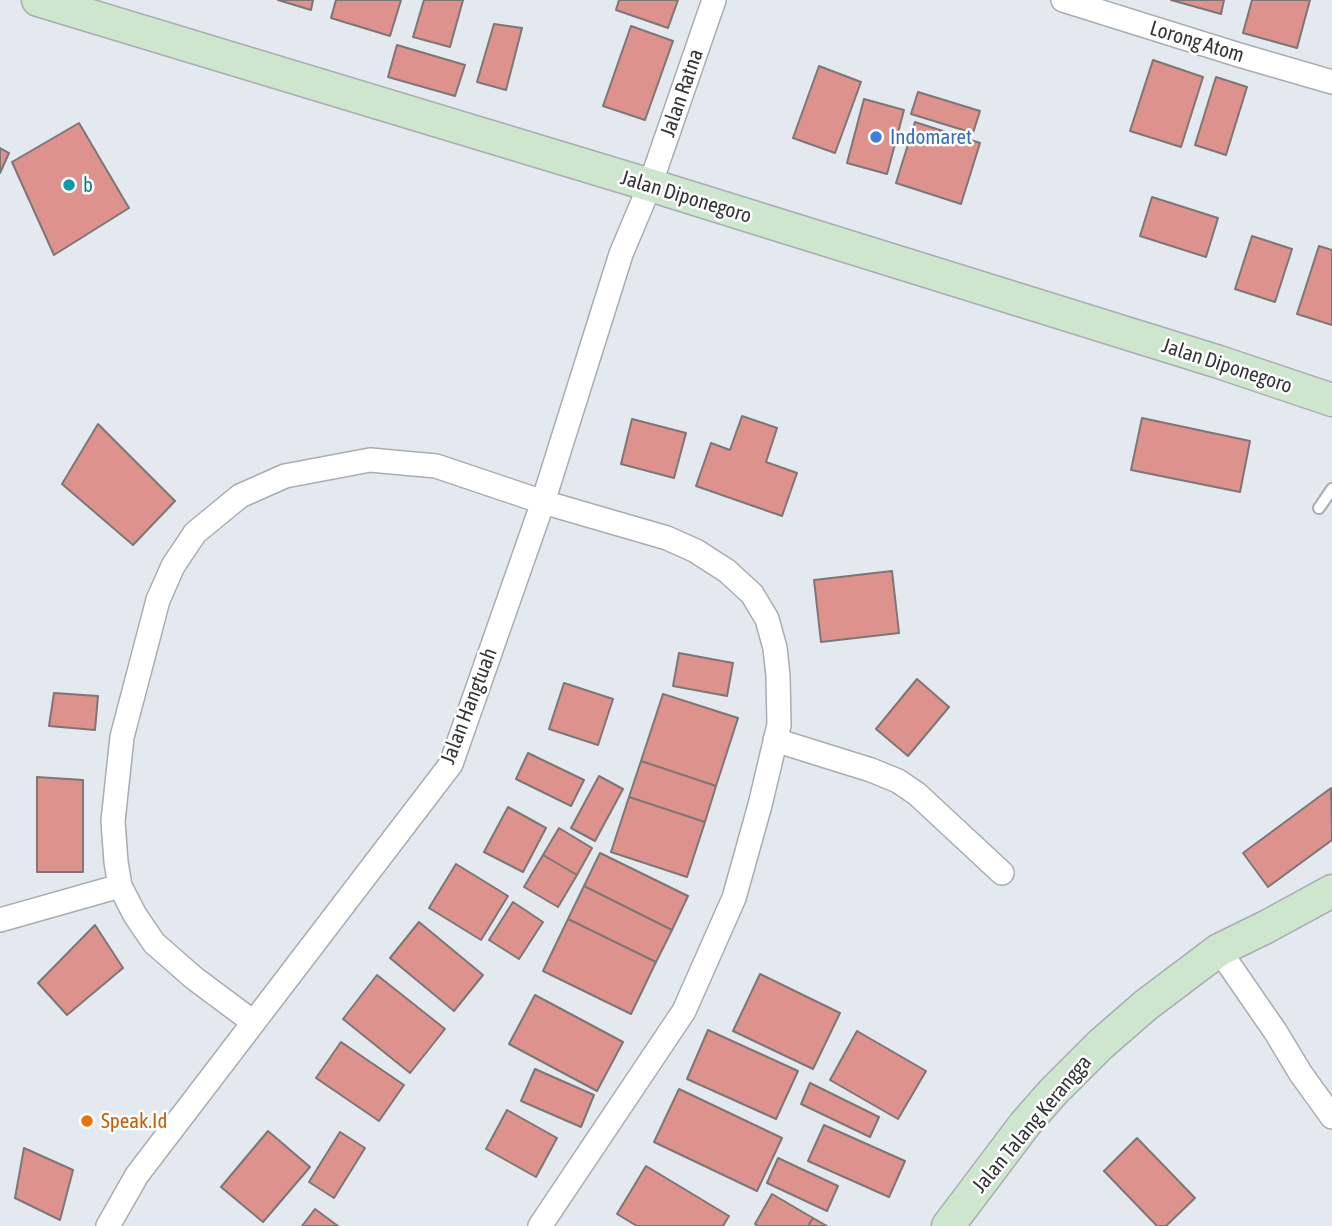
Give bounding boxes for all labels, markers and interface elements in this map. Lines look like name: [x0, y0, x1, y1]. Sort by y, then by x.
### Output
street label: Lorong Atom: [1147, 16, 1247, 68]
street label: Jalan Ratna: [655, 46, 709, 140]
place label: Indomaret: [890, 124, 972, 150]
marker: Indomaret: [868, 129, 884, 145]
street label: Jalan Diponegoro: [618, 165, 754, 229]
place label: b: [83, 172, 93, 198]
marker: b: [61, 177, 77, 193]
street label: Jalan Diponegoro: [1159, 333, 1295, 399]
street label: Jalan Hangtuah: [435, 644, 503, 768]
street label: Jalan Talang Kerangga: [967, 1050, 1097, 1198]
place label: Speak.Id: [101, 1108, 167, 1134]
marker: Speak.Id: [79, 1113, 95, 1129]

